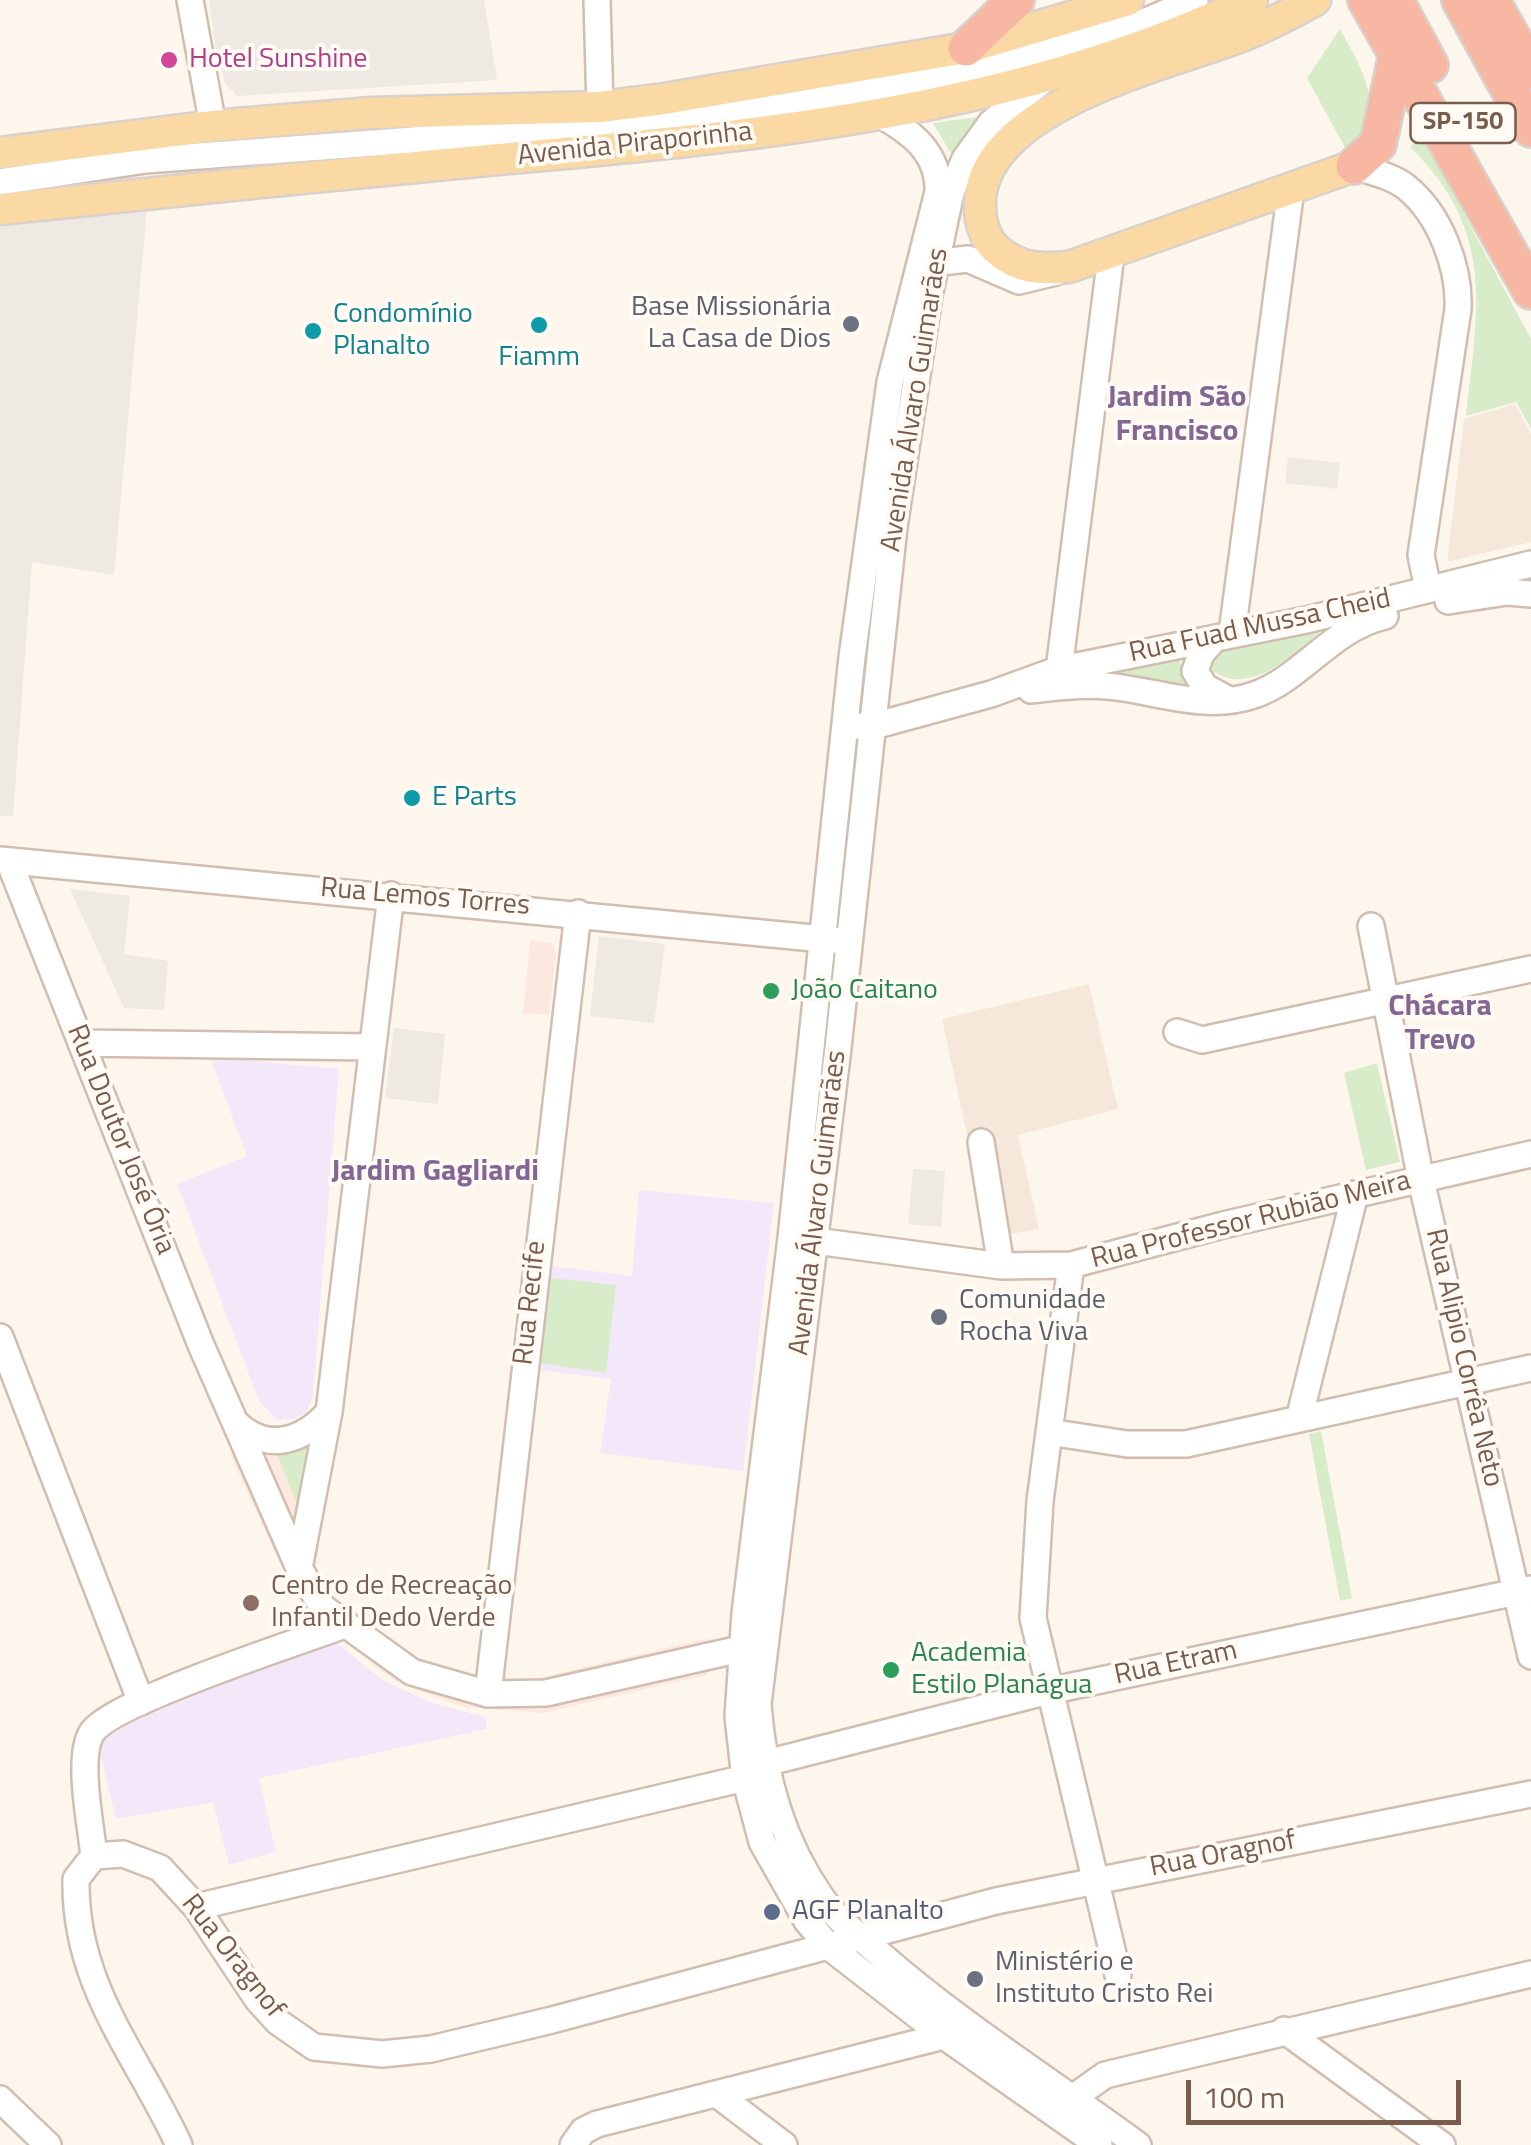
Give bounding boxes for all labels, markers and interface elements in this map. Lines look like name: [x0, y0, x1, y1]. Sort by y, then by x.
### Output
place label: Hotel Sunshine: [189, 43, 367, 77]
marker: Hotel Sunshine: [158, 49, 180, 71]
road number: SP-150: [1410, 103, 1516, 143]
street label: Avenida Piraporinha: [516, 116, 754, 174]
street label: Avenida Álvaro Guimarães: [875, 246, 957, 554]
place label: Base Missionária La Casa de Dios: [631, 291, 831, 357]
place label: Condomínio Planalto: [333, 298, 473, 364]
marker: Base Missionária La Casa de Dios: [840, 313, 862, 335]
marker: Fiamm: [528, 314, 550, 336]
marker: Condomínio Planalto: [302, 320, 324, 342]
place label: Fiamm: [498, 341, 580, 375]
district label: Jardim São Francisco: [1107, 381, 1247, 452]
street label: Rua Fuad Mussa Cheid: [1126, 583, 1394, 671]
place label: E Parts: [432, 781, 517, 815]
marker: E Parts: [401, 787, 423, 809]
street label: Rua Lemos Torres: [319, 872, 531, 924]
place label: João Caitano: [791, 974, 938, 1008]
marker: João Caitano: [760, 980, 782, 1002]
district label: Chácara Trevo: [1388, 990, 1492, 1060]
street label: Rua Doutor José Ória: [59, 1020, 181, 1260]
street label: Avenida Álvaro Guimarães: [784, 1049, 854, 1357]
district label: Jardim Gagliardi: [331, 1155, 539, 1191]
street label: Rua Professor Rubião Meira: [1088, 1165, 1414, 1277]
street label: Rua Alipio Corrêa Neto: [1417, 1226, 1509, 1490]
street label: Rua Recife: [508, 1239, 554, 1367]
place label: Comunidade Rocha Viva: [959, 1284, 1106, 1350]
marker: Comunidade Rocha Viva: [928, 1306, 950, 1328]
place label: Centro de Recreação Infantil Dedo Verde: [271, 1570, 512, 1636]
marker: Centro de Recreação Infantil Dedo Verde: [240, 1592, 262, 1614]
street label: Rua Etram: [1112, 1635, 1240, 1693]
place label: Academia Estilo Planágua: [911, 1637, 1092, 1703]
marker: Academia Estilo Planágua: [880, 1659, 902, 1681]
street label: Rua Oragnof: [1147, 1824, 1299, 1886]
street label: Rua Oragnof: [173, 1888, 291, 2026]
place label: AGF Planalto: [792, 1895, 944, 1929]
marker: AGF Planalto: [761, 1901, 783, 1923]
place label: Ministério e Instituto Cristo Rei: [995, 1946, 1213, 2012]
marker: Ministério e Instituto Cristo Rei: [964, 1968, 986, 1990]
scale bar: [1191, 2060, 1466, 2122]
text: 100 m: [1203, 2074, 1285, 2120]

